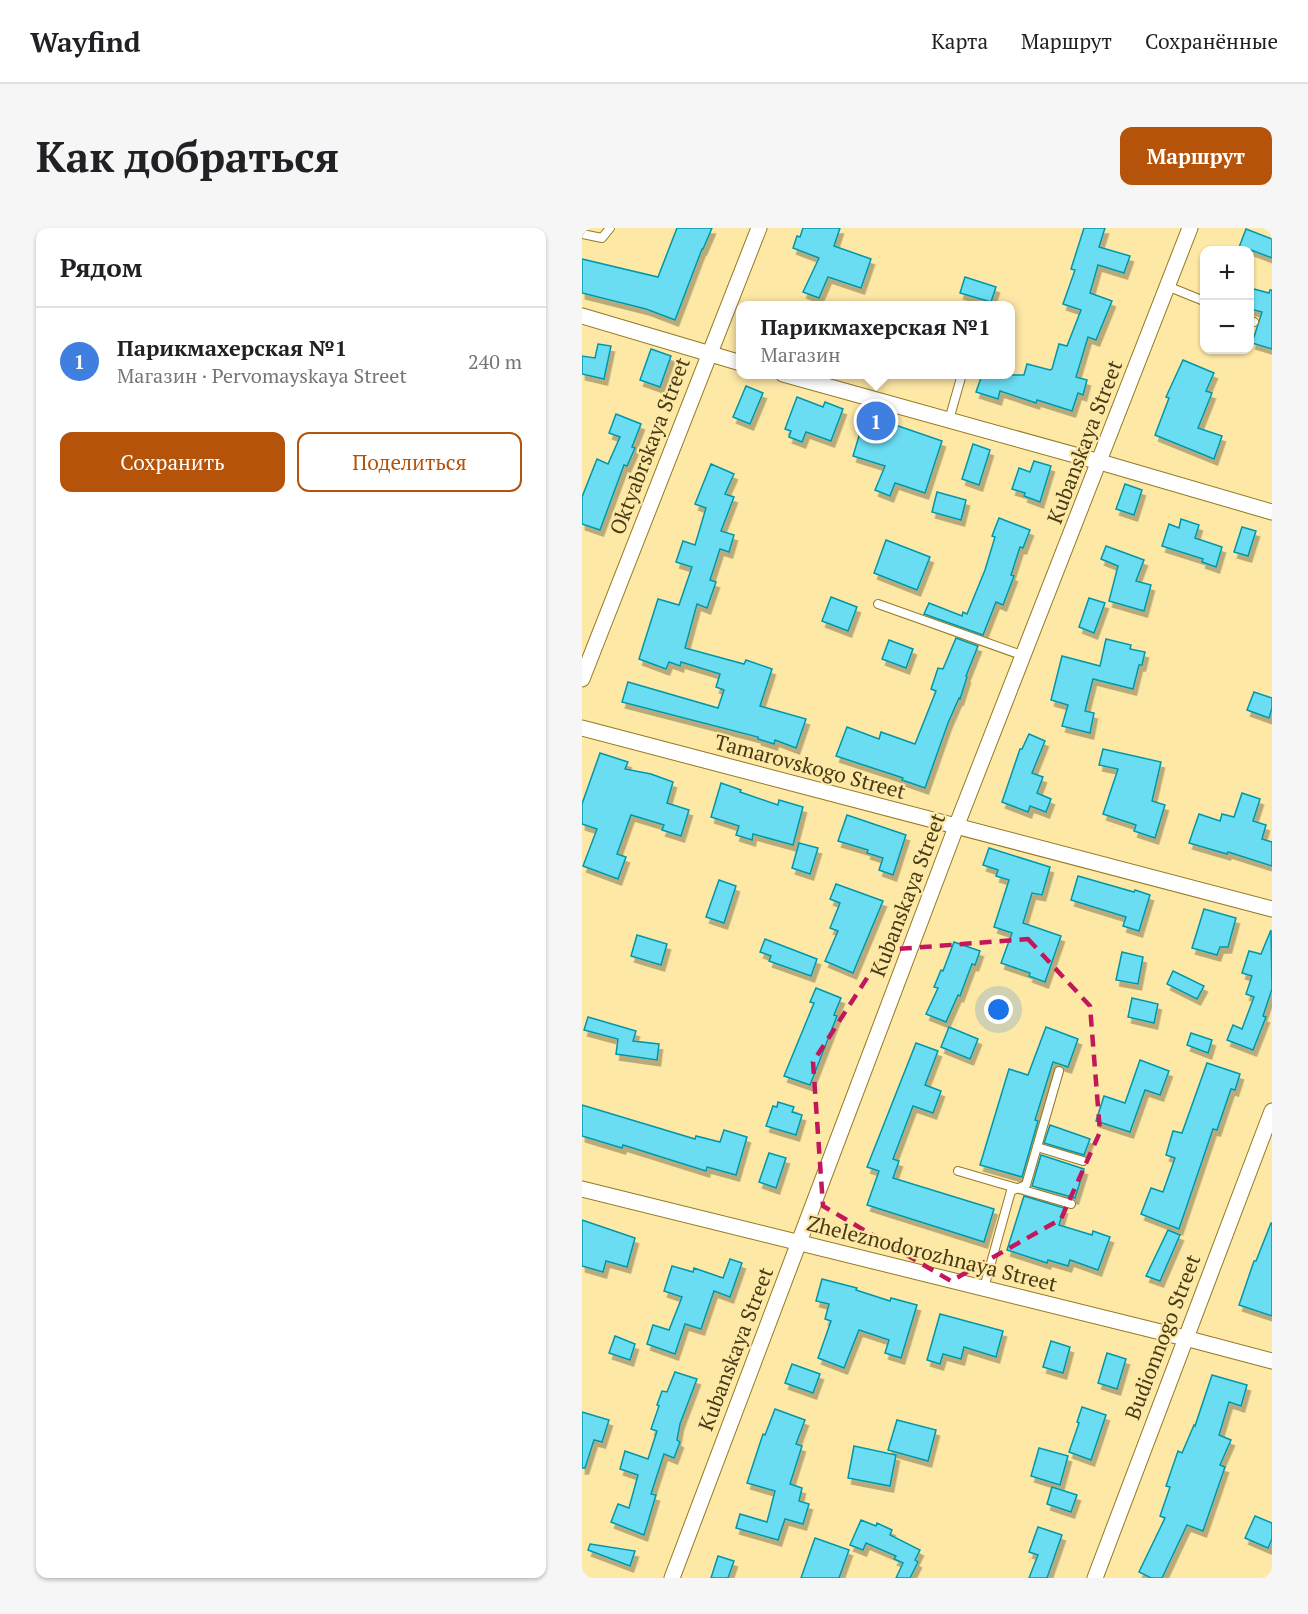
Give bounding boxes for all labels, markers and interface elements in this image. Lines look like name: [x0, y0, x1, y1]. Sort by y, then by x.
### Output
text: Wayfind: [30, 23, 141, 60]
text: Карта: [931, 27, 988, 55]
text: Маршрут: [1021, 27, 1112, 55]
text: Сохранённые: [1145, 27, 1278, 55]
button: Маршрут: [1120, 127, 1272, 185]
text: Как добраться: [36, 128, 339, 184]
map controls: [1200, 246, 1254, 354]
button: +: [1200, 246, 1254, 300]
text: Рядом: [60, 250, 143, 284]
button: −: [1200, 300, 1254, 354]
popup: [736, 301, 1015, 379]
text: Парикмахерская №1: [760, 312, 991, 341]
text: Парикмахерская №1: [117, 333, 347, 362]
text: Магазин: [760, 341, 841, 368]
text: 1: [74, 348, 85, 375]
text: 240 m: [468, 348, 522, 375]
street label: Oktyabrskaya Street: [602, 353, 696, 538]
street label: Kubanskaya Street: [1040, 356, 1128, 527]
text: Магазин · Pervomayskaya Street: [117, 362, 407, 389]
pin: 1: [856, 398, 896, 444]
button: Сохранить: [60, 432, 285, 492]
button: Поделиться: [297, 432, 522, 492]
street label: Tamarovskogo Street: [712, 727, 909, 805]
street label: Kubanskaya Street: [863, 809, 951, 980]
your location: [984, 995, 1013, 1024]
street label: Zheleznodorozhnaya Street: [804, 1208, 1061, 1298]
street label: Budionnogo Street: [1118, 1250, 1207, 1423]
street label: Kubanskaya Street: [691, 1263, 779, 1434]

